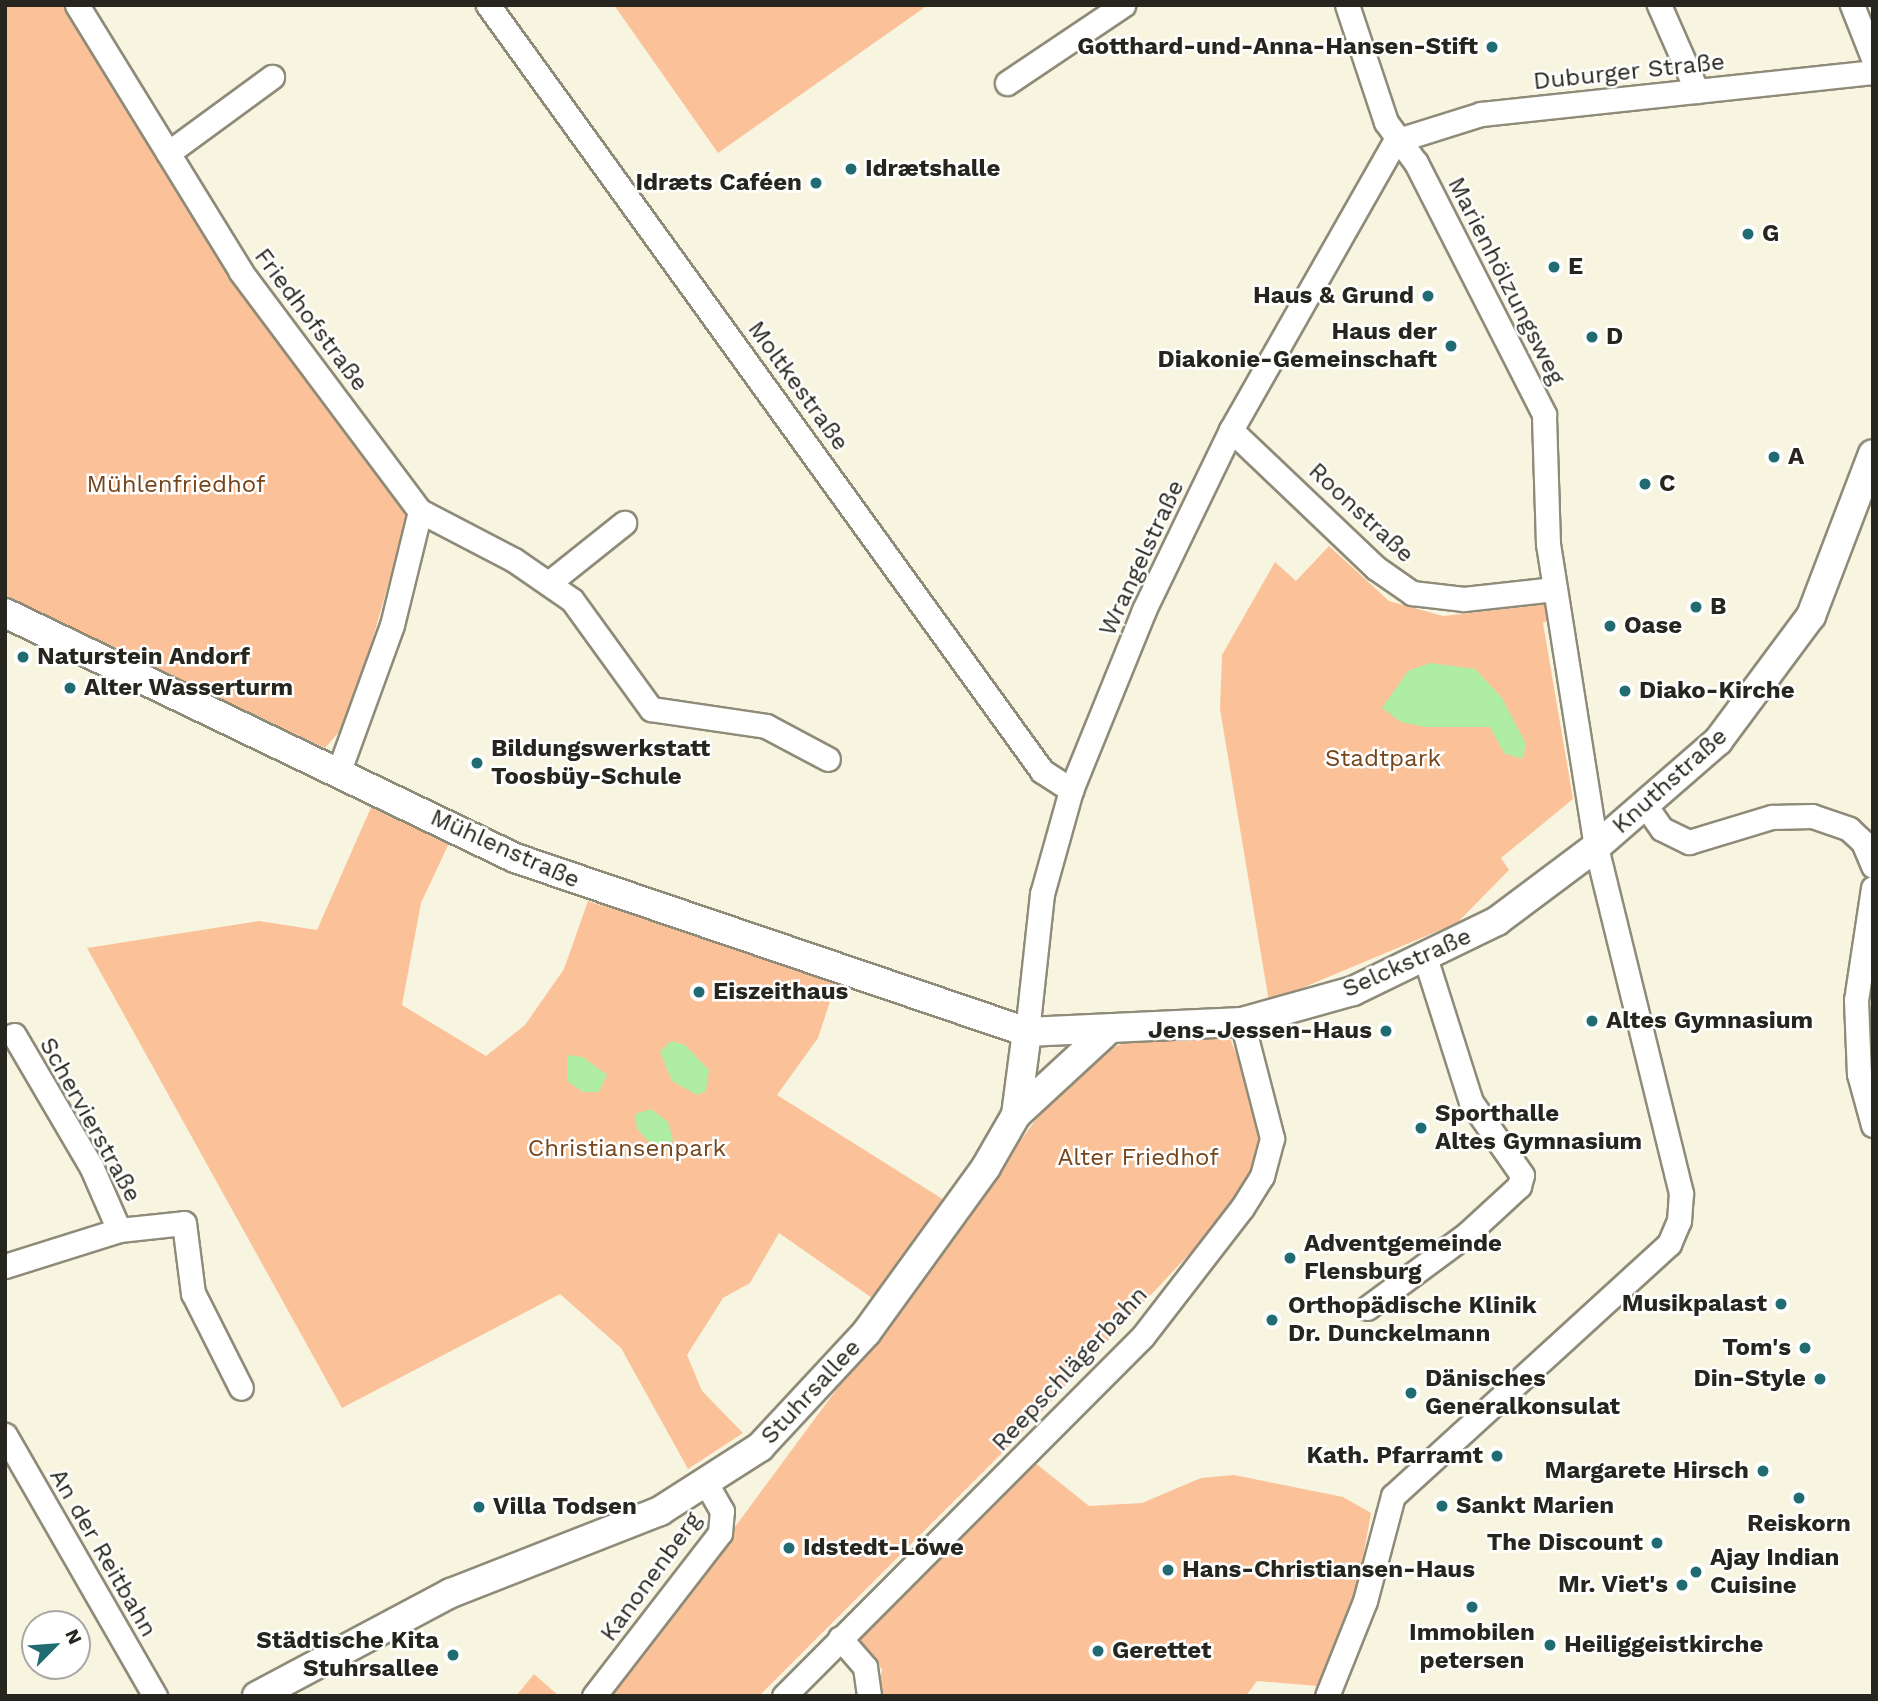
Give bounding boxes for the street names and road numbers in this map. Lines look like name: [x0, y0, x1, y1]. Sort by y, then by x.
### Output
street label: Duburger Straße: [1532, 48, 1726, 96]
street label: Marienhölzungsweg: [1441, 172, 1571, 390]
street label: Friedhofstraße: [248, 243, 374, 397]
street label: Moltkestraße: [741, 316, 855, 456]
street label: Roonstraße: [1302, 457, 1420, 569]
street label: Wrangelstraße: [1093, 475, 1191, 641]
street label: Knuthstraße: [1607, 722, 1733, 840]
street label: Mühlenstraße: [426, 803, 584, 895]
street label: Selckstraße: [1338, 922, 1476, 1004]
street label: Schervierstraße: [33, 1033, 147, 1207]
street label: Reepschlägerbahn: [986, 1281, 1154, 1457]
street label: Stuhrsallee: [755, 1334, 867, 1450]
street label: An der Reitbahn: [43, 1464, 163, 1642]
street label: Kanonenberg: [594, 1507, 708, 1647]

